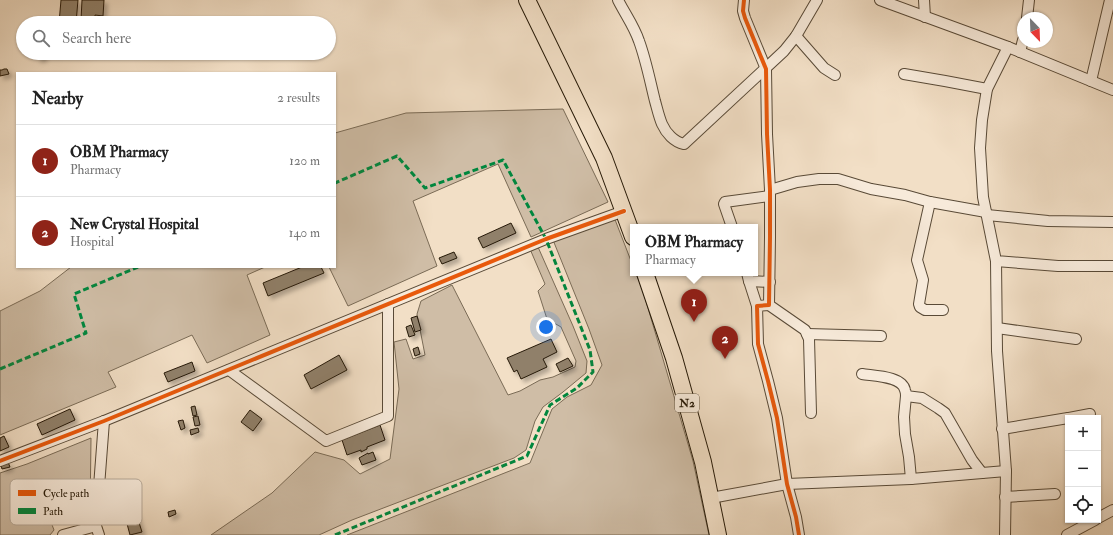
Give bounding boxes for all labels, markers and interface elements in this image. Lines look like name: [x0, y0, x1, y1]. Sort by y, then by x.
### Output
north arrow: [1017, 12, 1053, 48]
search box: [16, 16, 336, 60]
icon: search: [30, 27, 52, 49]
text: Search here: [62, 29, 131, 48]
text: Nearby: [32, 88, 83, 109]
text: 2 results: [277, 90, 320, 106]
text: OBM Pharmacy: [70, 143, 168, 162]
text: 1: [43, 153, 47, 169]
text: 120 m: [289, 153, 320, 169]
text: Pharmacy: [70, 162, 121, 178]
text: New Crystal Hospital: [70, 215, 199, 234]
popup: [630, 224, 758, 276]
text: 2: [42, 225, 48, 241]
text: 140 m: [289, 225, 320, 241]
text: OBM Pharmacy: [645, 233, 743, 252]
text: Hospital: [70, 234, 114, 250]
text: Pharmacy: [645, 252, 696, 268]
pin: 1: [681, 289, 707, 322]
your location: [536, 317, 556, 337]
pin: 2: [712, 326, 738, 359]
road number: N2: [675, 394, 699, 412]
map controls: [1065, 415, 1101, 523]
button: +: [1065, 415, 1101, 451]
button: −: [1065, 451, 1101, 487]
legend: [10, 479, 142, 525]
text: Cycle path: [43, 487, 89, 501]
button: locate: [1065, 487, 1101, 523]
text: Path: [43, 505, 63, 518]

